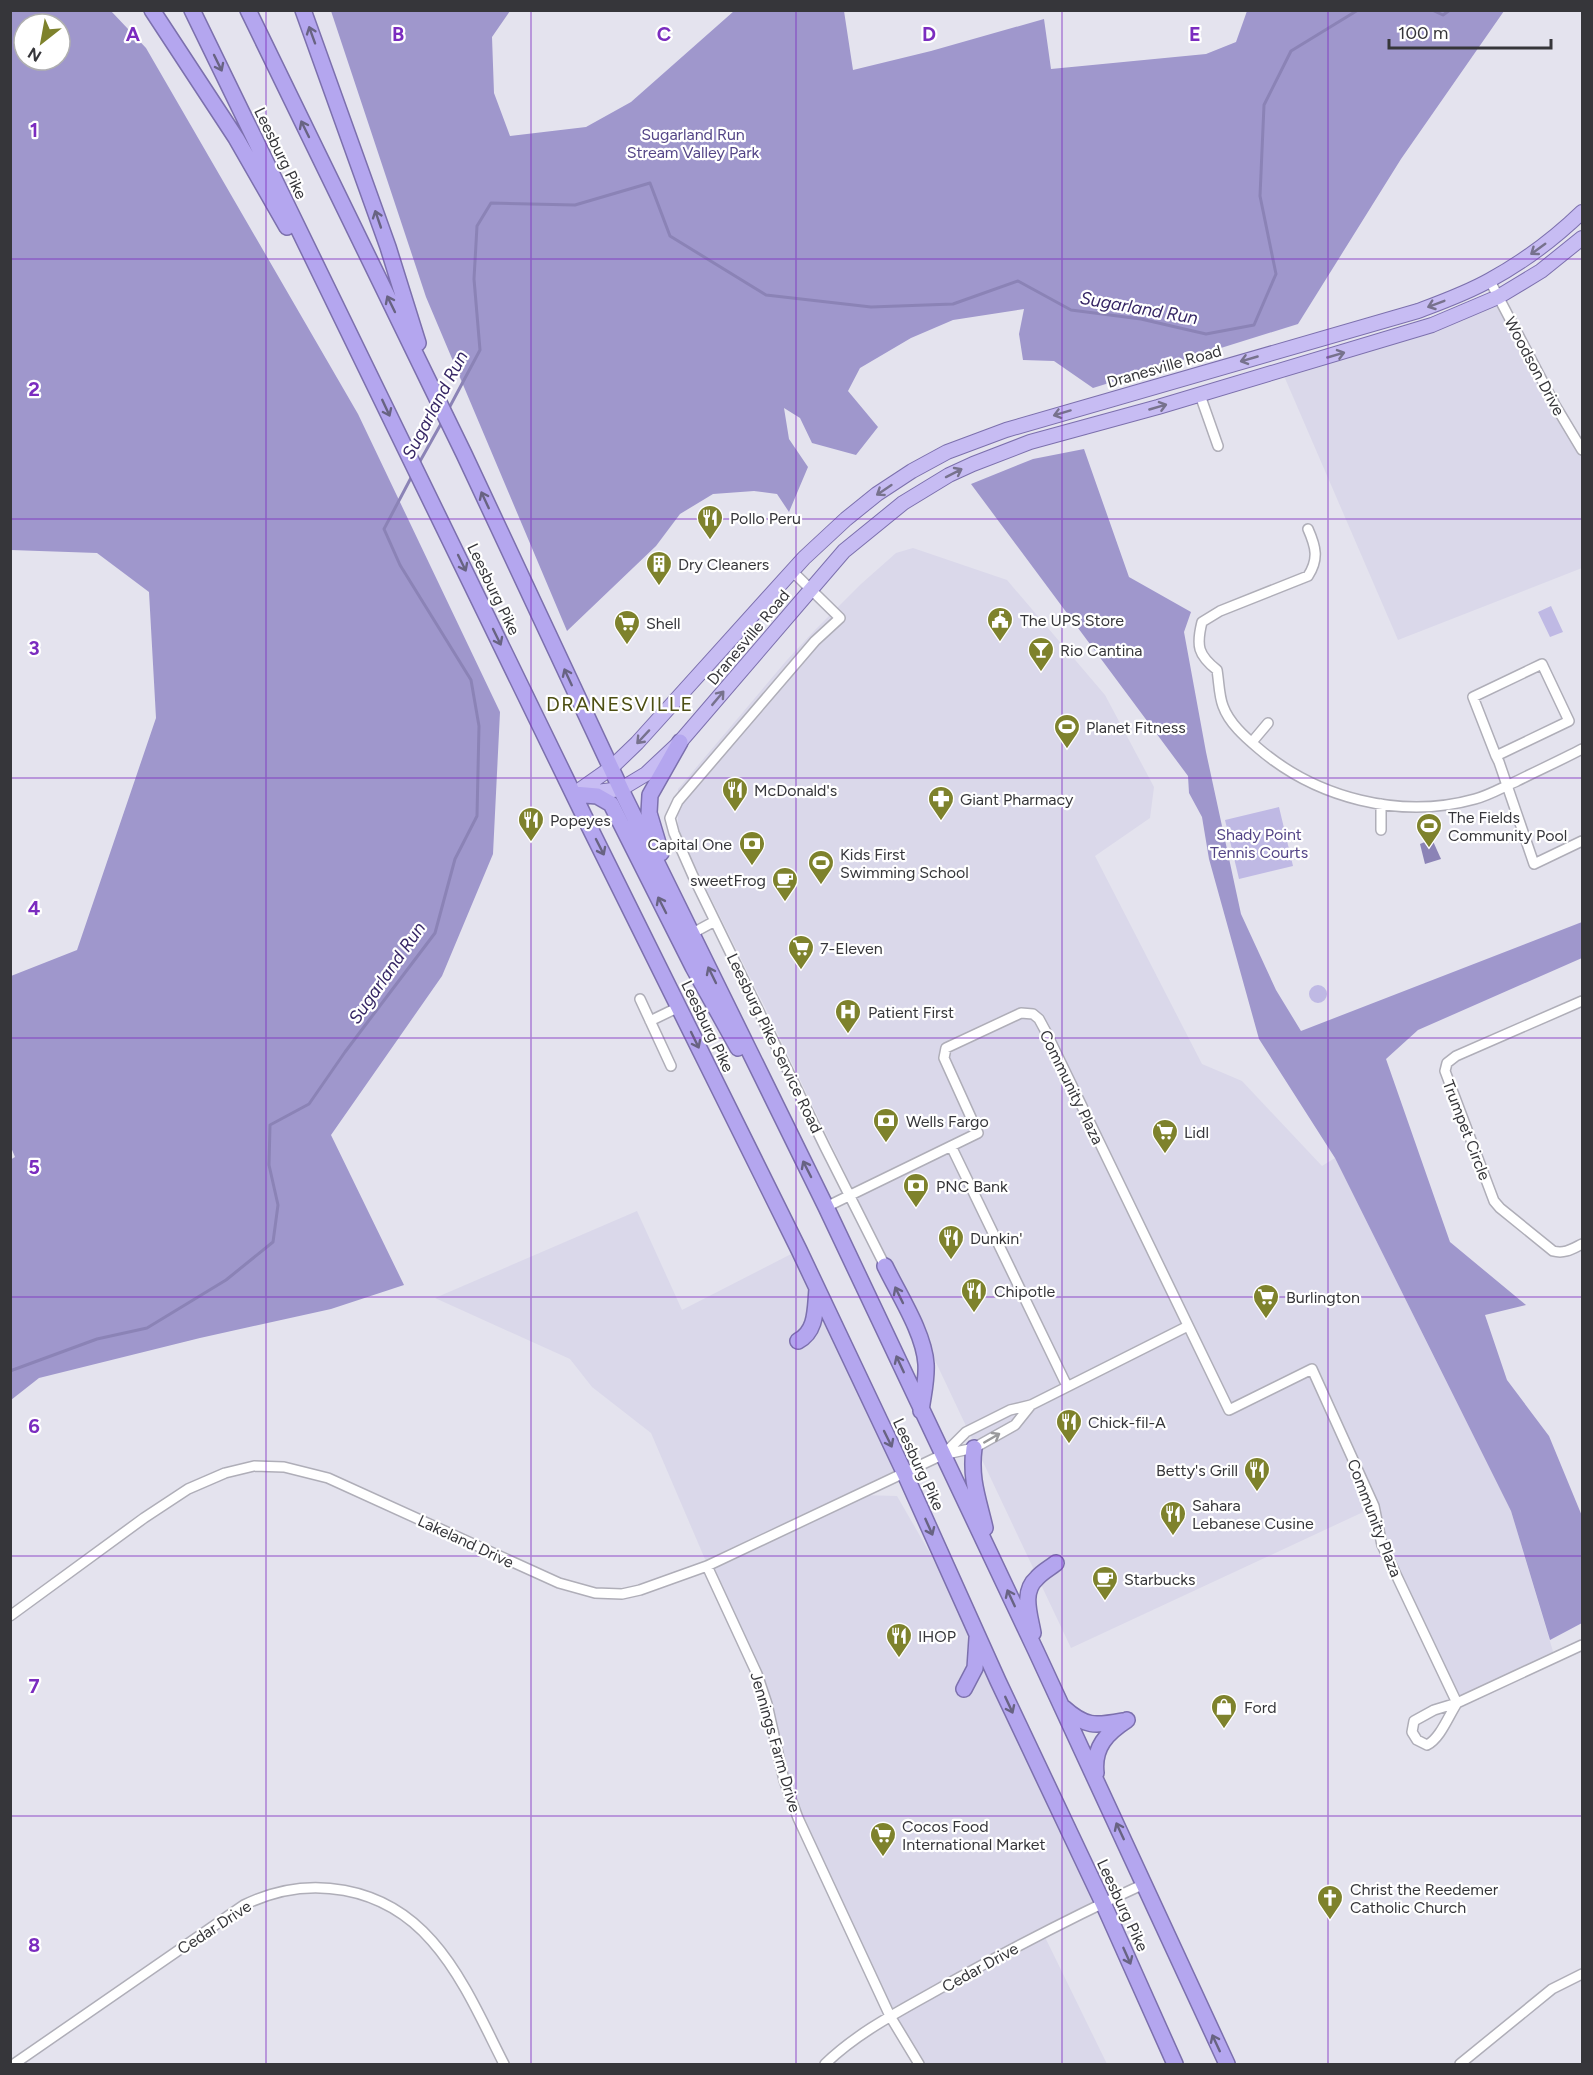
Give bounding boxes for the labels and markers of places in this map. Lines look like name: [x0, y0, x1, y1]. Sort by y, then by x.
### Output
restaurant icon: Pollo Peru: [695, 503, 725, 541]
place label: Pollo Peru: [730, 509, 801, 528]
building icon: Dry Cleaners: [644, 549, 674, 587]
place label: Dry Cleaners: [678, 555, 769, 574]
public building icon: The UPS Store: [985, 605, 1015, 643]
supermarket icon: Shell: [612, 608, 642, 646]
place label: The UPS Store: [1020, 611, 1124, 630]
place label: Shell: [646, 614, 681, 633]
bar icon: Rio Cantina: [1026, 635, 1056, 673]
place label: Rio Cantina: [1060, 641, 1142, 660]
sports icon: Planet Fitness: [1052, 712, 1082, 750]
place label: Planet Fitness: [1086, 718, 1186, 737]
restaurant icon: McDonald's: [720, 775, 750, 813]
place label: McDonald's: [754, 781, 837, 800]
pharmacy icon: Giant Pharmacy: [926, 784, 956, 822]
place label: Giant Pharmacy: [960, 790, 1074, 809]
restaurant icon: Popeyes: [516, 805, 546, 843]
place label: The Fields Community Pool: [1448, 808, 1567, 845]
place label: Popeyes: [550, 811, 611, 830]
sports icon: The Fields Community Pool: [1414, 811, 1444, 849]
bank icon: Capital One: [737, 829, 767, 867]
place label: Capital One: [647, 835, 732, 854]
place label: Kids First Swimming School: [840, 845, 969, 882]
sports icon: Kids First Swimming School: [806, 848, 836, 886]
cafe icon: sweetFrog: [770, 865, 800, 903]
place label: sweetFrog: [690, 871, 766, 890]
supermarket icon: 7-Eleven: [786, 933, 816, 971]
place label: 7-Eleven: [820, 939, 883, 958]
hospital icon: Patient First: [833, 997, 863, 1035]
place label: Patient First: [868, 1003, 954, 1022]
bank icon: Wells Fargo: [871, 1106, 901, 1144]
place label: Wells Fargo: [906, 1112, 989, 1131]
supermarket icon: Lidl: [1150, 1117, 1180, 1155]
place label: Lidl: [1184, 1123, 1209, 1142]
bank icon: PNC Bank: [901, 1171, 931, 1209]
place label: PNC Bank: [936, 1177, 1008, 1196]
restaurant icon: Dunkin': [936, 1223, 966, 1261]
place label: Dunkin': [970, 1229, 1022, 1248]
restaurant icon: Chipotle: [959, 1276, 989, 1314]
place label: Chipotle: [994, 1282, 1055, 1301]
supermarket icon: Burlington: [1251, 1282, 1281, 1320]
place label: Burlington: [1286, 1288, 1360, 1307]
restaurant icon: Chick-fil-A: [1054, 1407, 1084, 1445]
place label: Chick-fil-A: [1088, 1413, 1166, 1432]
restaurant icon: Betty's Grill: [1242, 1455, 1272, 1493]
place label: Betty's Grill: [1156, 1461, 1238, 1480]
place label: Sahara Lebanese Cusine: [1192, 1496, 1314, 1533]
restaurant icon: Sahara Lebanese Cusine: [1158, 1499, 1188, 1537]
cafe icon: Starbucks: [1090, 1564, 1120, 1602]
place label: Starbucks: [1124, 1570, 1196, 1589]
restaurant icon: IHOP: [884, 1621, 914, 1659]
place label: IHOP: [918, 1627, 956, 1646]
shop icon: Ford: [1209, 1692, 1239, 1730]
place label: Ford: [1244, 1698, 1277, 1717]
place label: Cocos Food International Market: [902, 1817, 1046, 1854]
supermarket icon: Cocos Food International Market: [868, 1820, 898, 1858]
place label: Christ the Reedemer Catholic Church: [1350, 1880, 1499, 1917]
church icon: Christ the Reedemer Catholic Church: [1315, 1883, 1345, 1921]

